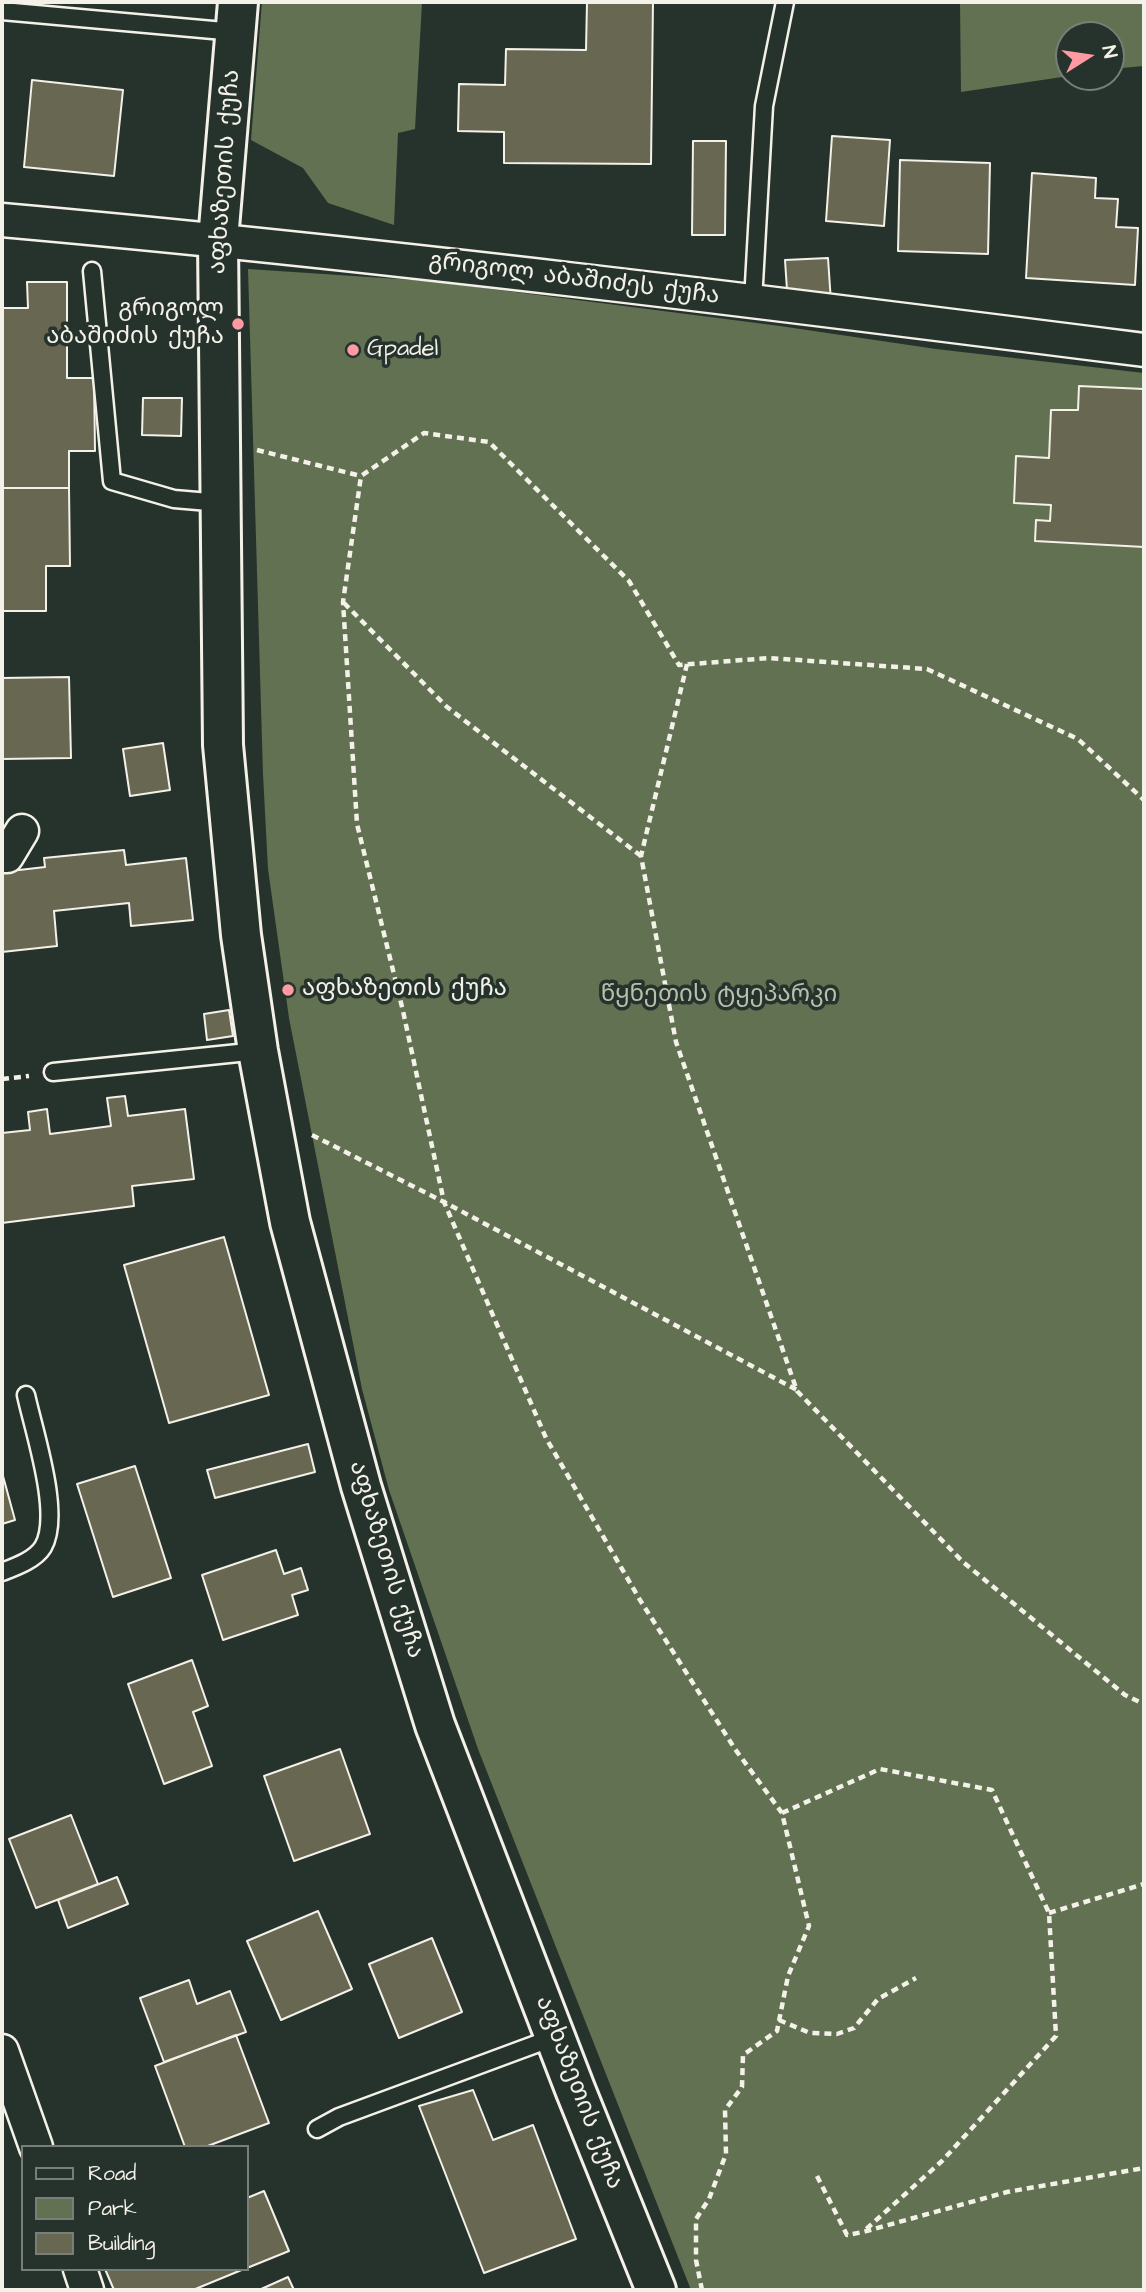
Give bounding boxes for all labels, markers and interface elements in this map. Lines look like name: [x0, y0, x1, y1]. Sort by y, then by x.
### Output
north arrow: [1055, 21, 1125, 91]
text: N: [1095, 43, 1124, 61]
street label: აფხაზეთის ქუჩა: [204, 69, 248, 275]
street label: გრიგოლ აბაშიძეს ქუჩა: [427, 248, 721, 312]
place label: გრიგოლ აბაშიძის ქუჩა: [46, 296, 224, 352]
marker: გრიგოლ აბაშიძის ქუჩა: [230, 316, 246, 332]
place label: Gpadel: [367, 336, 438, 364]
marker: Gpadel: [345, 342, 361, 358]
place label: აფხაზეთის ქუჩა: [302, 976, 507, 1004]
marker: აფხაზეთის ქუჩა: [280, 982, 296, 998]
park label: წყნეთის ტყეპარკი: [601, 982, 837, 1010]
street label: აფხაზეთის ქუჩა: [341, 1458, 429, 1662]
street label: აფხაზეთის ქუჩა: [528, 1992, 628, 2194]
legend: [21, 2145, 248, 2271]
text: Road: [88, 2159, 136, 2188]
text: Park: [88, 2194, 137, 2223]
text: Building: [88, 2229, 155, 2258]

